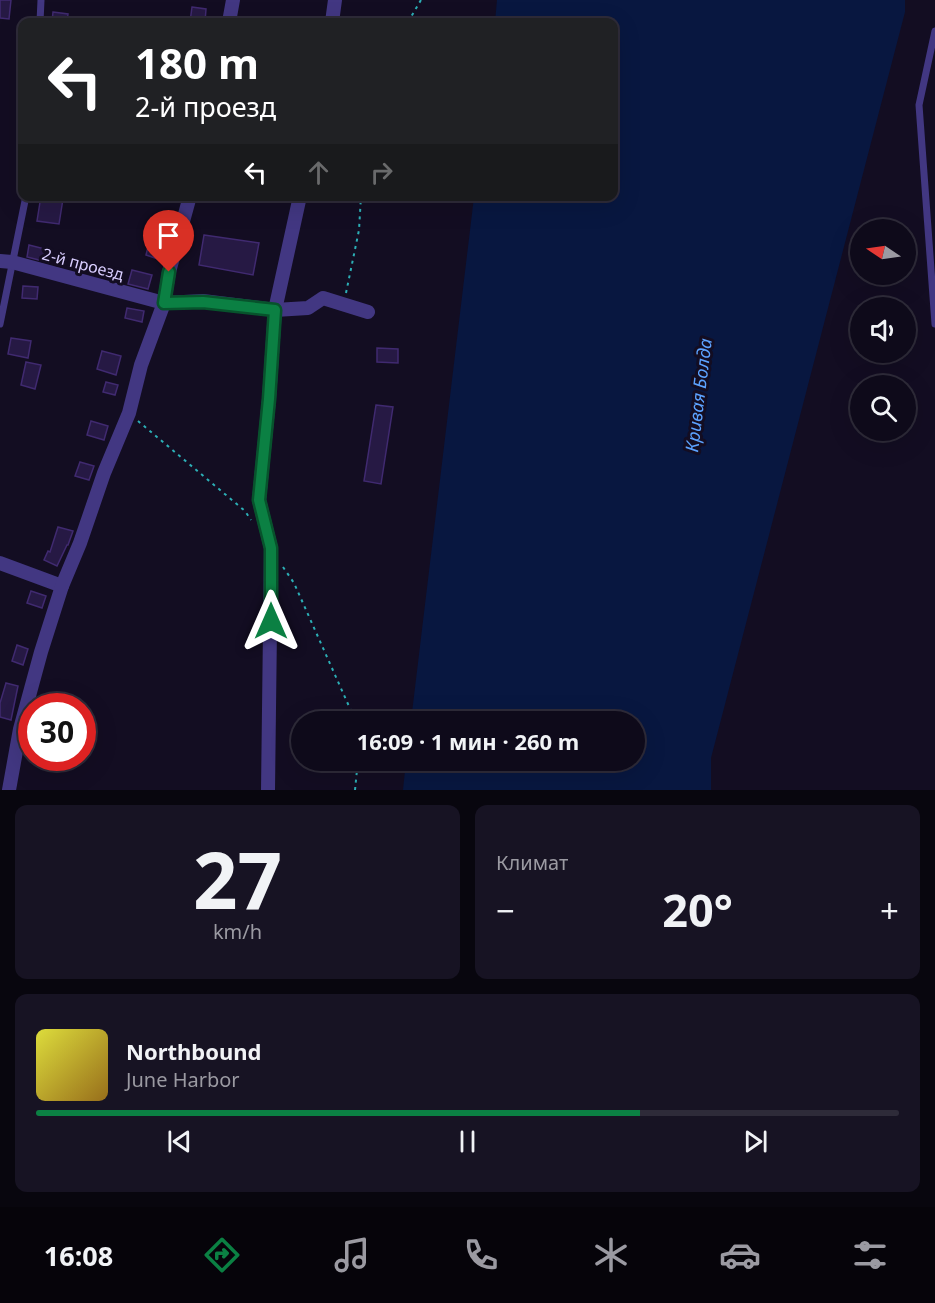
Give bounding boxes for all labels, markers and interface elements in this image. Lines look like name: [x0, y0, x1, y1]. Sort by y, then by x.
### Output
text: 180 m: [135, 34, 259, 91]
icon: left: [36, 42, 114, 120]
text: 2-й проезд: [135, 88, 276, 125]
icon: left: [239, 156, 272, 189]
icon: ahead: [302, 156, 335, 189]
icon: right: [365, 156, 398, 189]
pin: [143, 210, 194, 272]
icon: arrive: [152, 219, 185, 252]
north arrow: [850, 219, 916, 285]
map controls: [850, 219, 916, 441]
street label: 2-й проезд: [40, 243, 127, 286]
button: sound: [850, 297, 916, 363]
water label: Кривая Болда: [679, 337, 717, 453]
button: search: [850, 375, 916, 441]
position arrow: [239, 589, 303, 653]
speed limit sign: 30: [18, 693, 96, 771]
text: 16:09 · 1 мин · 260 m: [357, 726, 579, 756]
text: 27: [193, 826, 282, 932]
text: Климат: [496, 849, 568, 876]
text: 20°: [662, 879, 733, 940]
text: −: [496, 888, 515, 933]
text: +: [880, 888, 899, 933]
text: km/h: [213, 918, 262, 945]
text: Northbound: [126, 1036, 261, 1066]
text: June Harbor: [126, 1066, 240, 1093]
icon: previous: [163, 1125, 196, 1158]
icon: pause: [451, 1125, 484, 1158]
icon: next: [739, 1125, 772, 1158]
icon: directions: [201, 1234, 243, 1276]
icon: music: [331, 1234, 373, 1276]
icon: phone: [460, 1234, 502, 1276]
icon: climate: [590, 1234, 632, 1276]
icon: car: [719, 1234, 761, 1276]
icon: filters: [849, 1234, 891, 1276]
text: 16:08: [44, 1237, 113, 1274]

